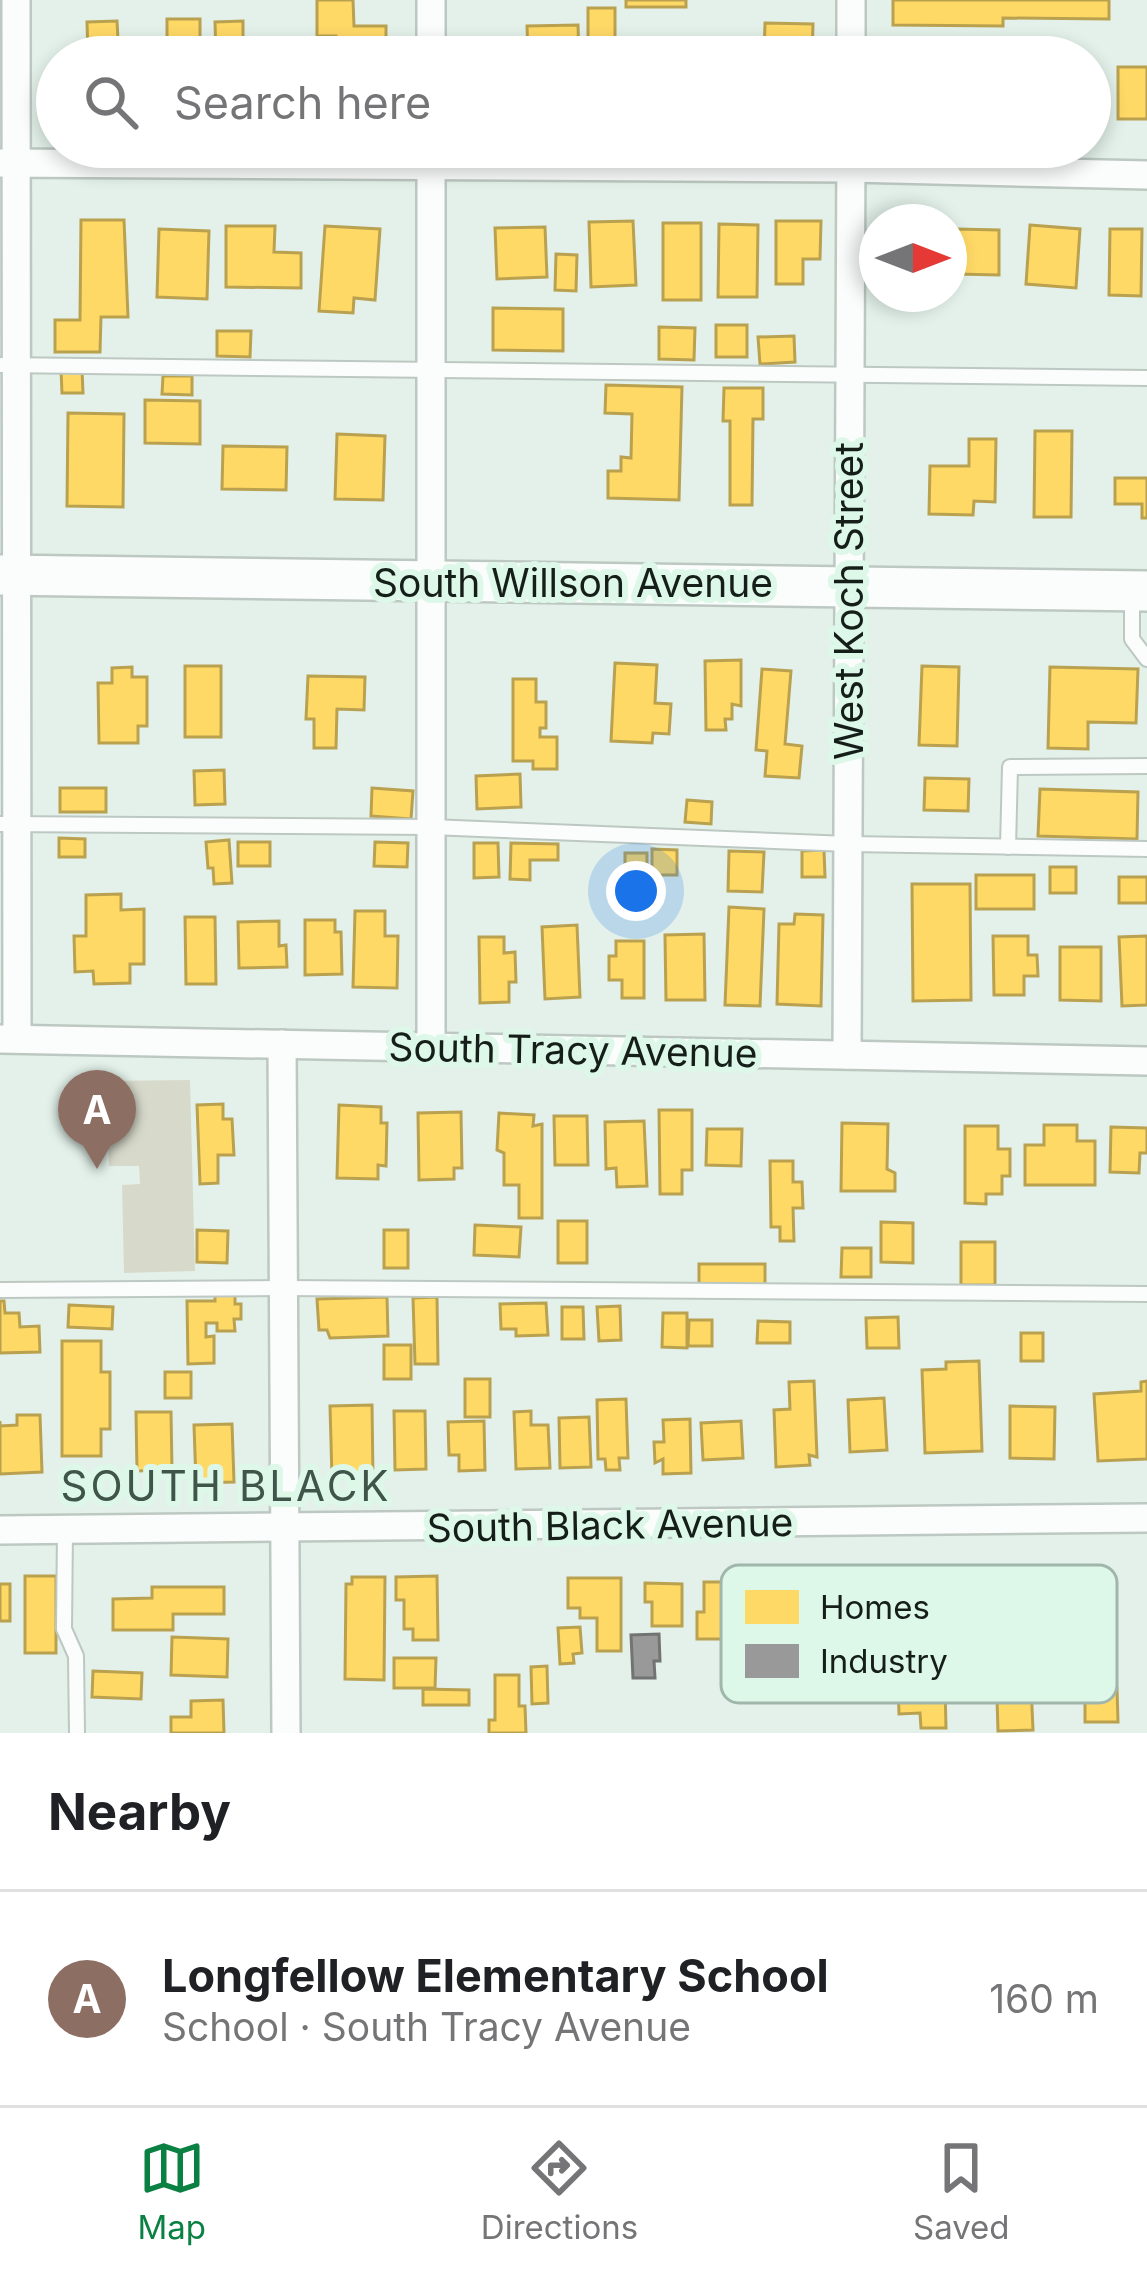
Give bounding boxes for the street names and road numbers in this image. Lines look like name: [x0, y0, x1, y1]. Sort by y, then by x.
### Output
street label: West Koch Street: [825, 442, 872, 760]
street label: South Willson Avenue: [373, 559, 773, 606]
street label: South Tracy Avenue: [388, 1023, 758, 1076]
street label: South Black Avenue: [426, 1498, 794, 1551]

